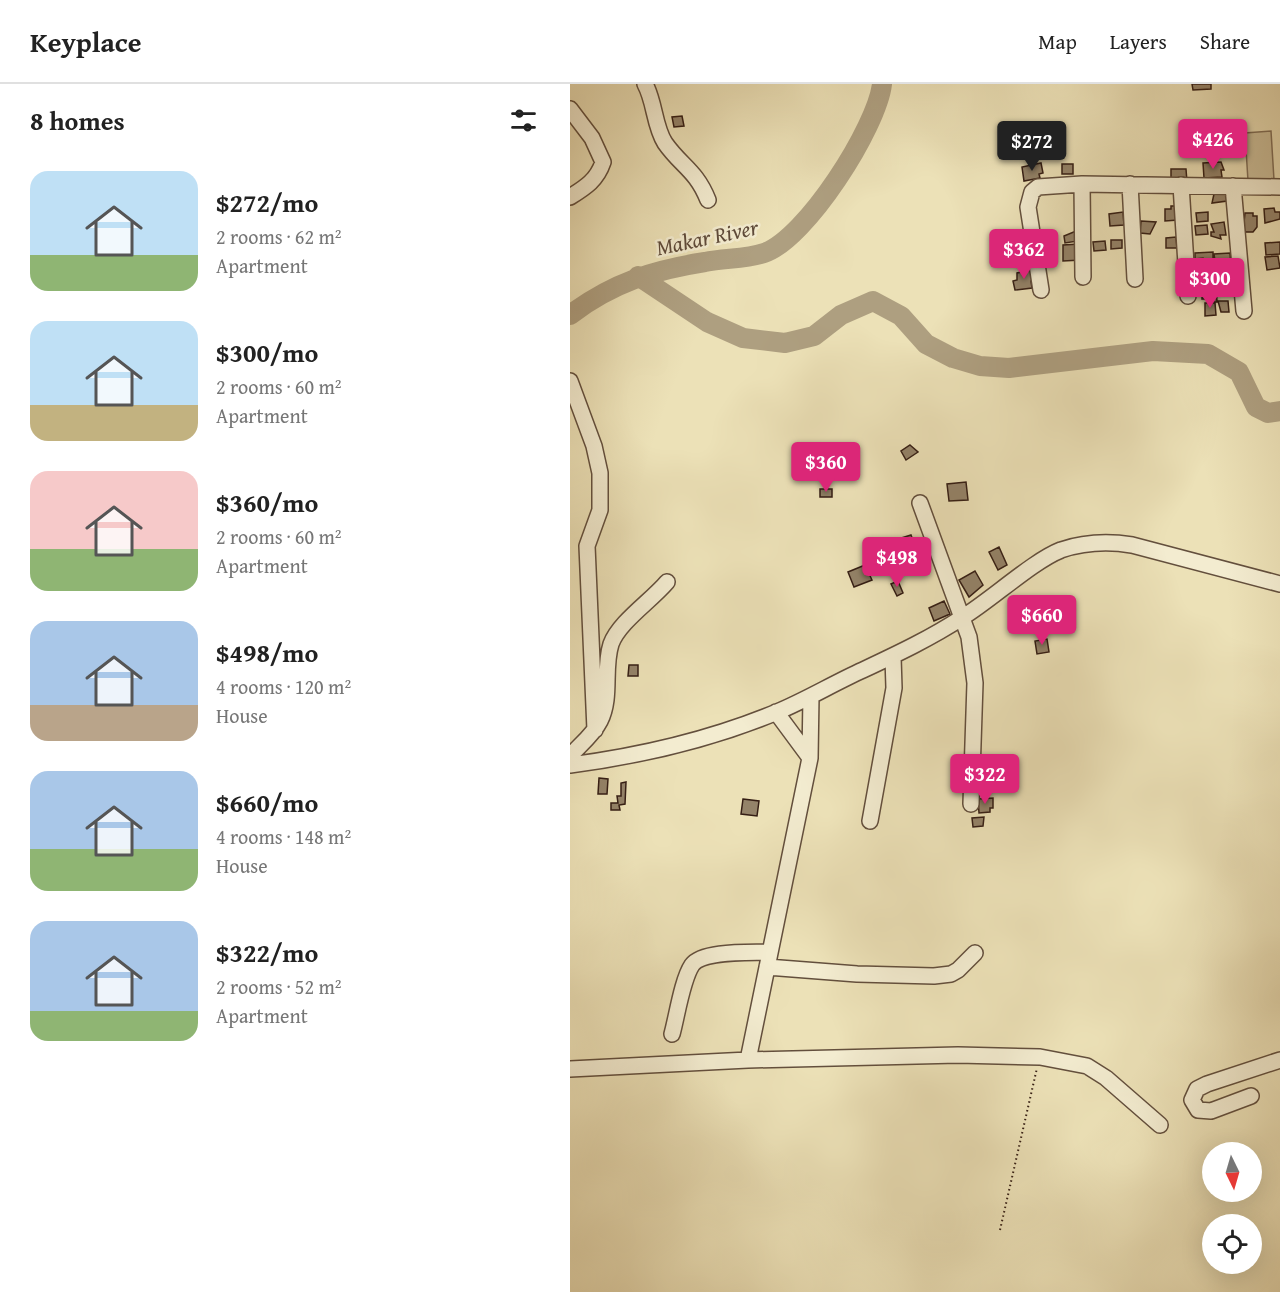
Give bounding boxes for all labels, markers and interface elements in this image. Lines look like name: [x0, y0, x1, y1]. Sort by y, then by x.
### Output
text: Keyplace: [30, 21, 141, 62]
text: Map: [1038, 26, 1077, 57]
text: Layers: [1110, 26, 1167, 57]
text: Share: [1200, 26, 1250, 57]
text: 8 homes: [30, 101, 125, 140]
icon: filters: [507, 104, 540, 137]
pin: $426: [1177, 119, 1249, 170]
pin: $272: [996, 121, 1068, 172]
text: $426: [1192, 124, 1234, 153]
text: $272: [1011, 126, 1053, 155]
text: $272/mo: [216, 183, 318, 222]
icon: home: [78, 195, 150, 267]
water label: Makar River: [653, 210, 762, 263]
text: 2 rooms · 62 m²: [216, 222, 342, 251]
pin: $362: [988, 229, 1060, 280]
text: $362: [1003, 234, 1045, 263]
text: Apartment: [216, 251, 308, 280]
pin: $300: [1174, 258, 1246, 309]
text: $300: [1189, 263, 1231, 292]
text: $300/mo: [216, 333, 318, 372]
icon: home: [78, 345, 150, 417]
text: 2 rooms · 60 m²: [216, 372, 342, 401]
text: Apartment: [216, 401, 308, 430]
pin: $360: [790, 442, 862, 493]
text: $360: [805, 447, 847, 476]
text: $360/mo: [216, 483, 318, 522]
icon: home: [78, 495, 150, 567]
text: 2 rooms · 60 m²: [216, 522, 342, 551]
pin: $498: [861, 537, 933, 588]
text: $498: [876, 542, 918, 571]
text: Apartment: [216, 551, 308, 580]
pin: $660: [1006, 595, 1078, 646]
text: $660: [1021, 600, 1063, 629]
text: $498/mo: [216, 633, 318, 672]
icon: home: [78, 645, 150, 717]
text: 4 rooms · 120 m²: [216, 672, 351, 701]
text: House: [216, 701, 268, 730]
pin: $322: [949, 754, 1021, 805]
text: $322: [964, 759, 1006, 788]
text: $660/mo: [216, 783, 318, 822]
icon: home: [78, 795, 150, 867]
text: 4 rooms · 148 m²: [216, 822, 351, 851]
text: House: [216, 851, 268, 880]
text: $322/mo: [216, 933, 318, 972]
icon: home: [78, 945, 150, 1017]
text: 2 rooms · 52 m²: [216, 972, 342, 1001]
text: Apartment: [216, 1001, 308, 1030]
north arrow: [1202, 1142, 1262, 1202]
map controls: [1202, 1142, 1262, 1274]
button: locate: [1202, 1214, 1262, 1274]

